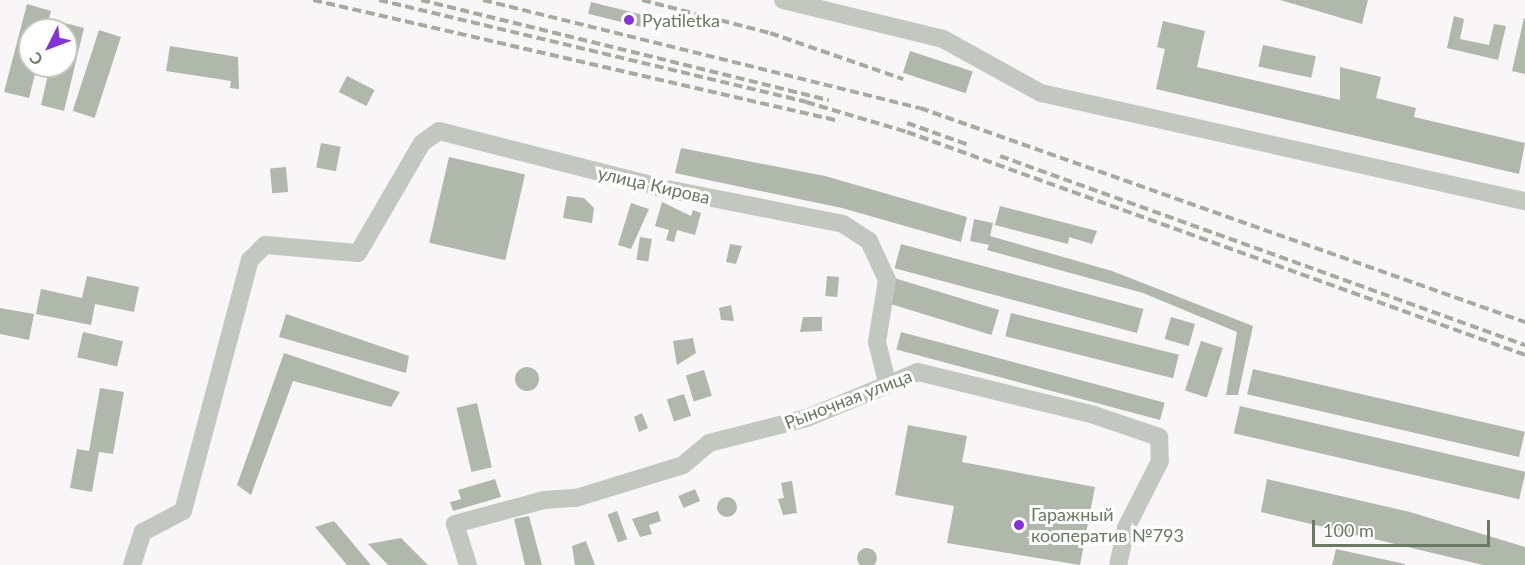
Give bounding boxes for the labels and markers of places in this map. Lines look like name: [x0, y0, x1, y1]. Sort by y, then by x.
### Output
place label: Pyatiletka: [642, 9, 720, 31]
marker: Pyatiletka: [620, 11, 638, 29]
place label: Гаражный кооператив №793: [1031, 504, 1184, 546]
marker: Гаражный кооператив №793: [1012, 518, 1026, 532]

